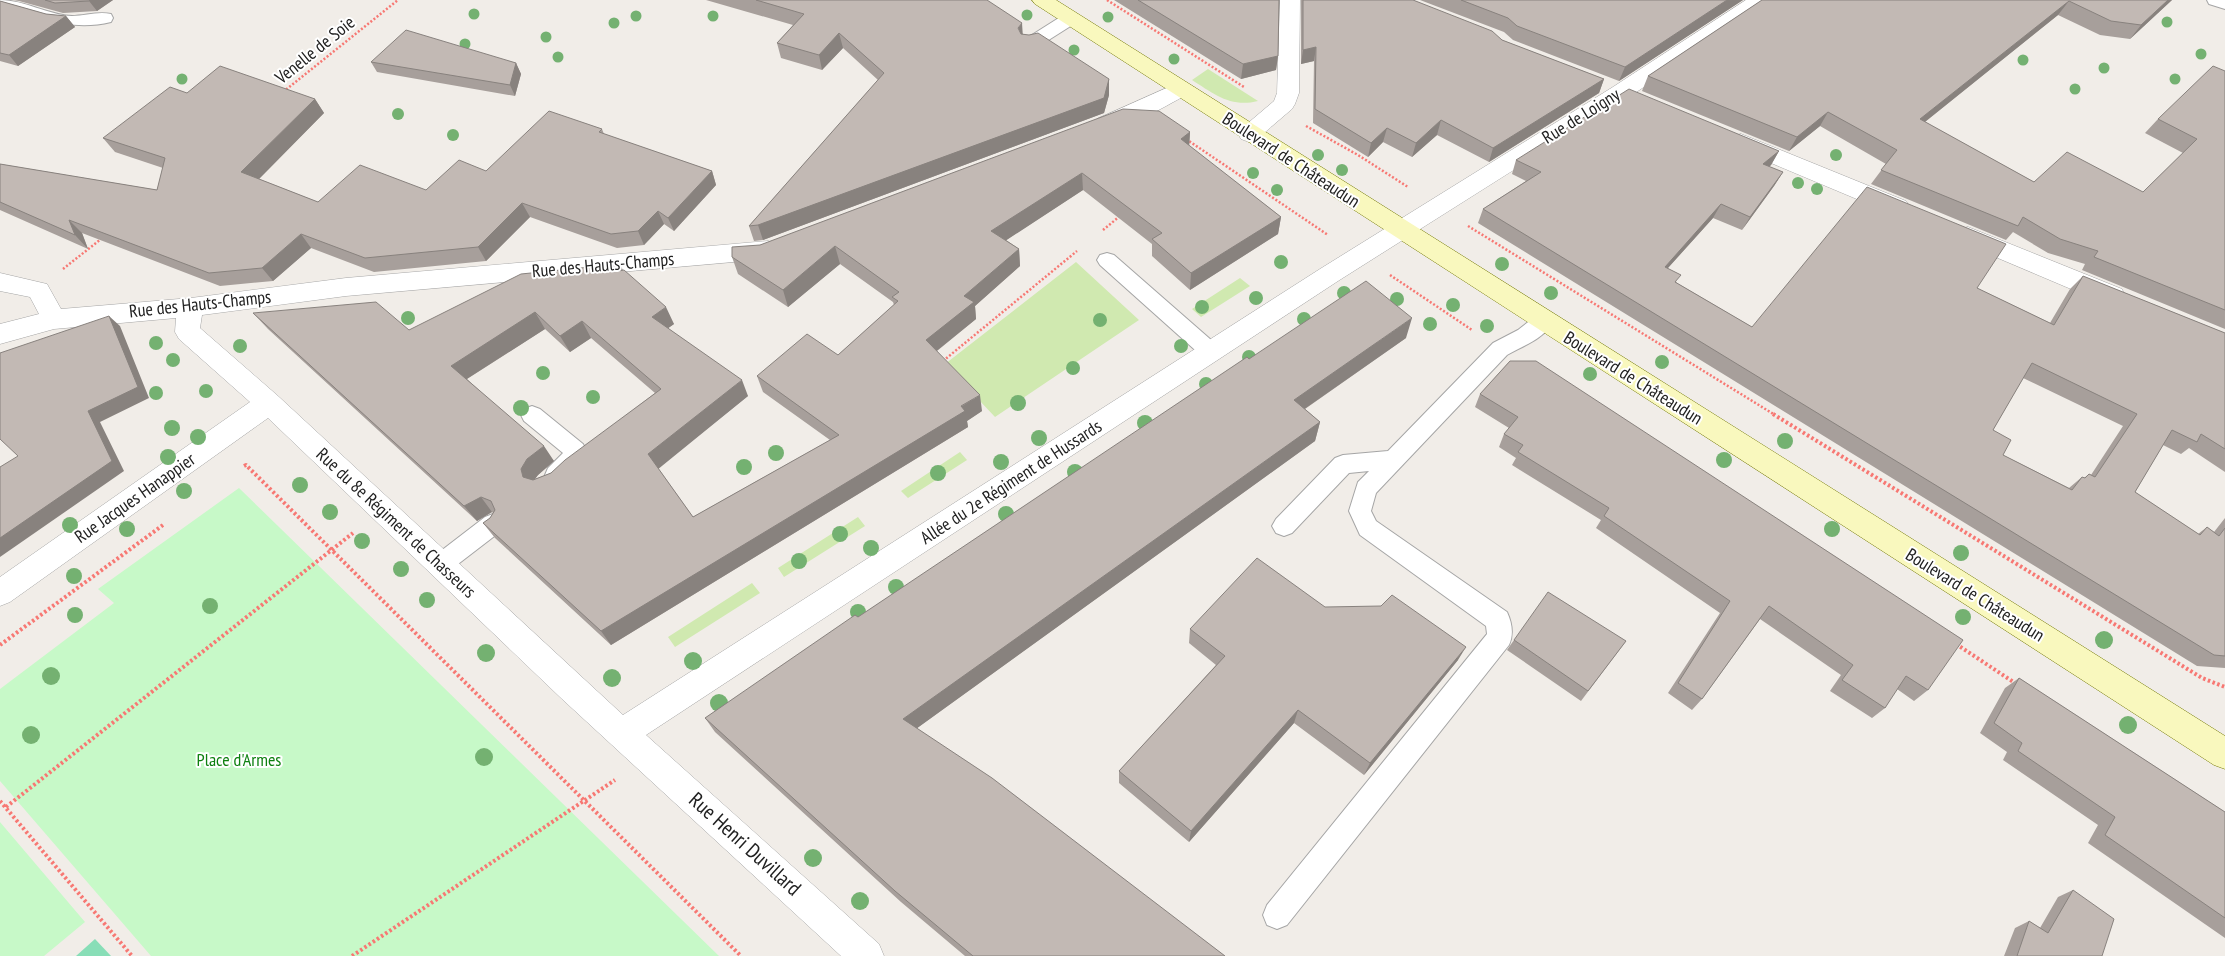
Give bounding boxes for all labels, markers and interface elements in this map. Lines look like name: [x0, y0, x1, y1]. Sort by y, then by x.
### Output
street label: Venelle de Soie: [269, 11, 359, 89]
street label: Rue de Loigny: [1538, 83, 1624, 149]
street label: Boulevard de Châteaudun: [1218, 107, 1364, 213]
street label: Rue des Hauts-Champs: [531, 247, 675, 282]
street label: Rue des Hauts-Champs: [128, 285, 272, 322]
street label: Boulevard de Châteaudun: [1560, 326, 1707, 430]
street label: Allée du 2e Régiment de Hussards: [916, 414, 1106, 549]
street label: Rue du 8e Régiment de Chasseurs: [312, 443, 481, 603]
street label: Rue Jacques Hanappier: [70, 447, 200, 548]
street label: Boulevard de Châteaudun: [1902, 543, 2049, 647]
park label: Place d'Armes: [197, 748, 281, 771]
street label: Rue Henri Duvillard: [683, 786, 807, 901]

